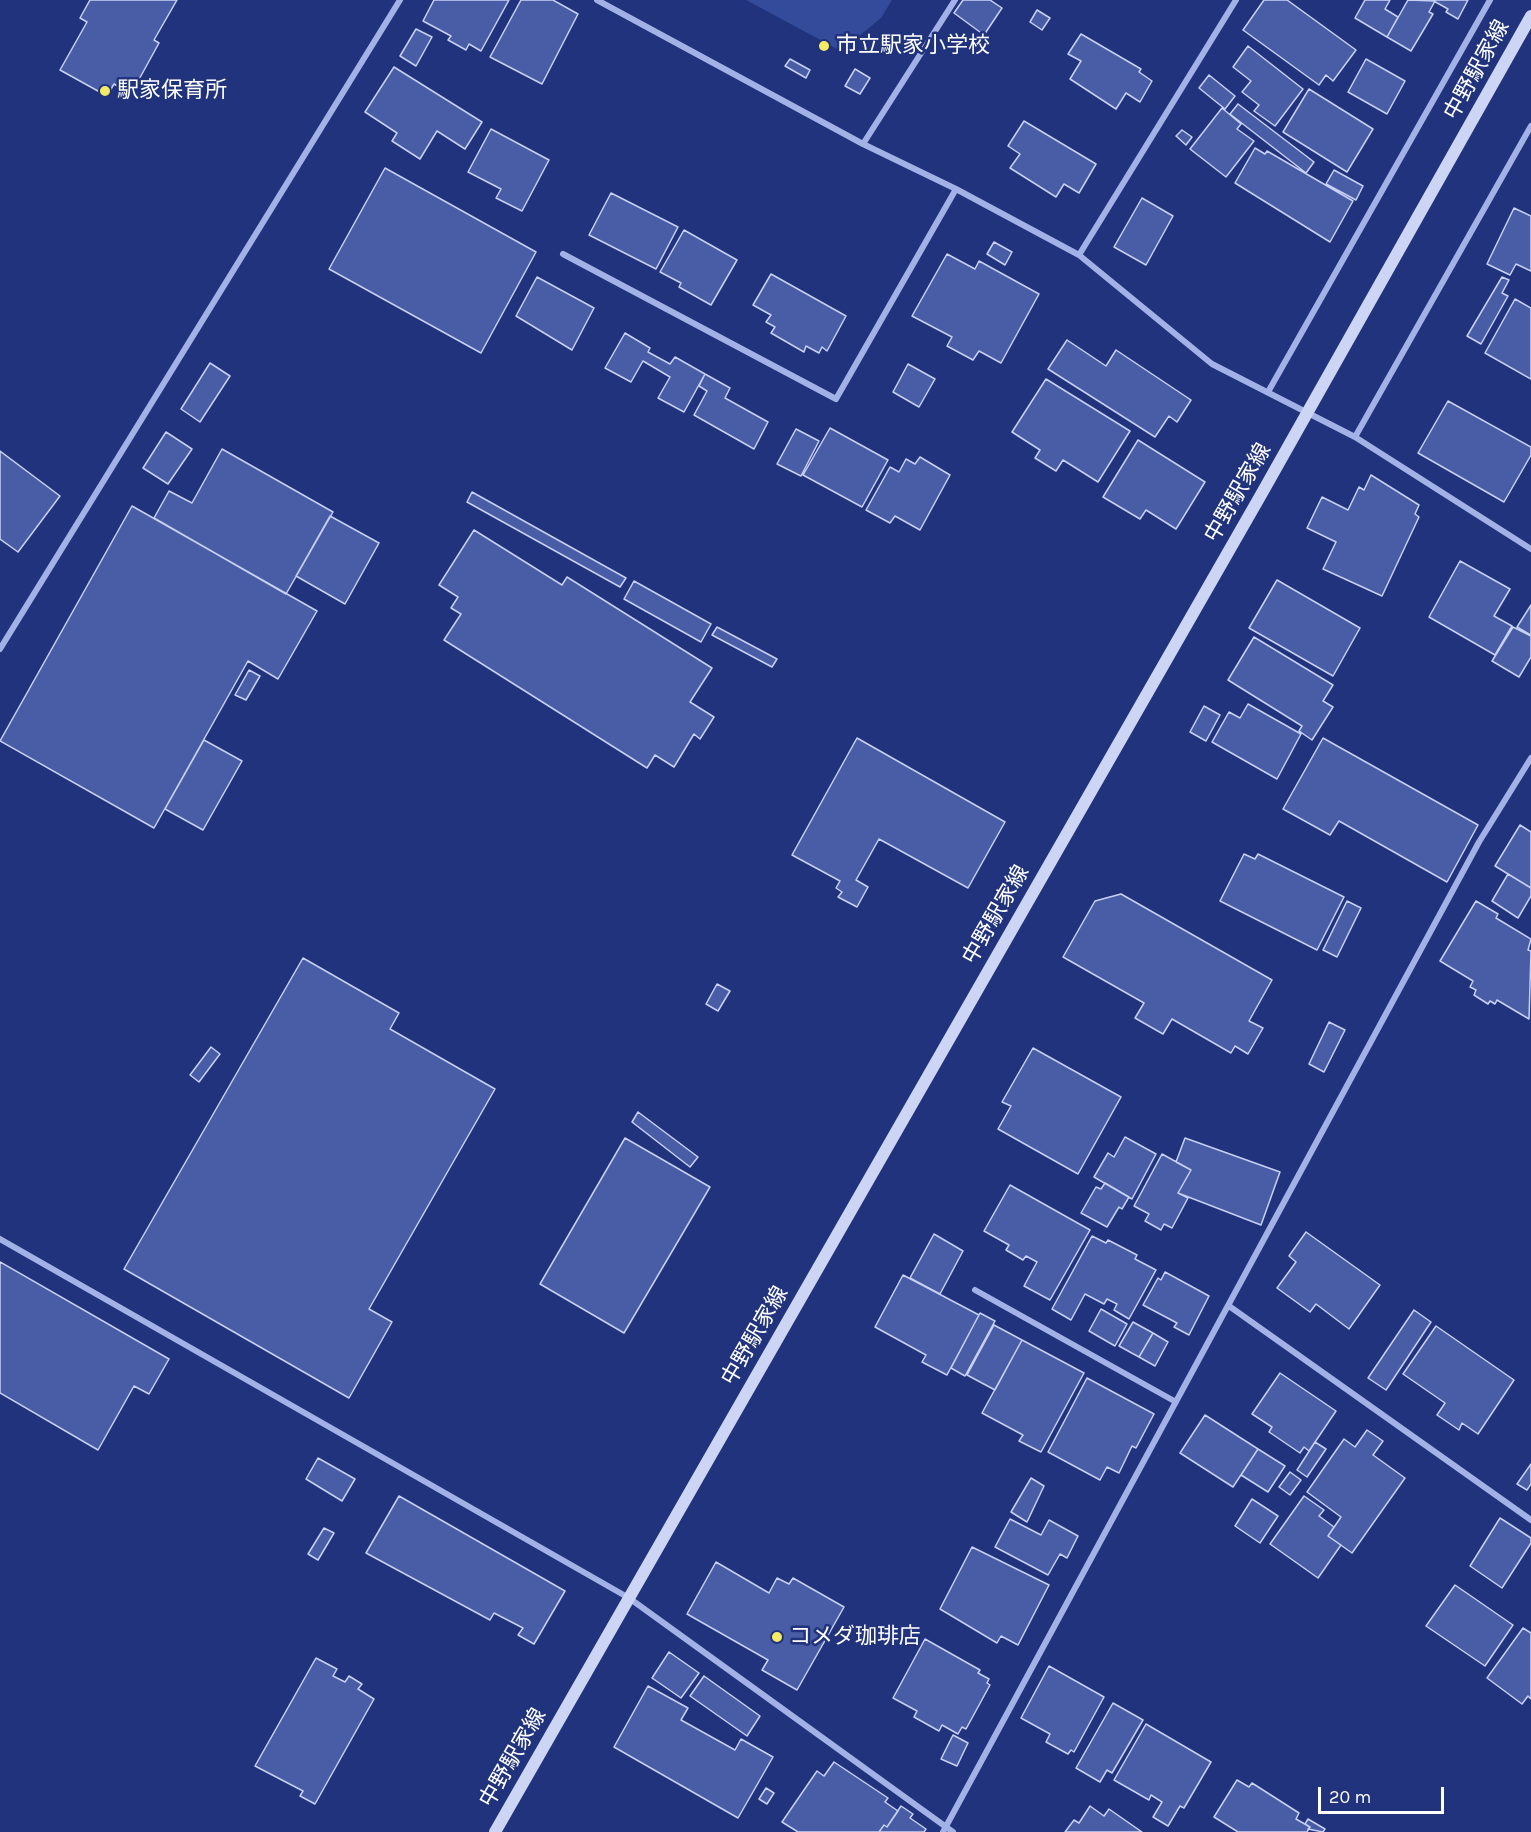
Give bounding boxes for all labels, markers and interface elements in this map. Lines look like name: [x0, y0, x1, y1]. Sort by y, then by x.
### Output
street label: 中野駅家線: [1439, 15, 1515, 125]
place label: 市立駅家小学校: [836, 33, 990, 59]
marker: 市立駅家小学校: [817, 39, 831, 53]
place label: 駅家保育所: [117, 78, 227, 104]
marker: 駅家保育所: [98, 84, 112, 98]
street label: 中野駅家線: [1199, 439, 1277, 547]
street label: 中野駅家線: [957, 861, 1035, 969]
street label: 中野駅家線: [716, 1282, 794, 1390]
place label: コメダ珈琲店: [789, 1624, 921, 1650]
marker: コメダ珈琲店: [770, 1630, 784, 1644]
street label: 中野駅家線: [474, 1704, 552, 1812]
scale bar: [1321, 1775, 1447, 1813]
text: 20 m: [1329, 1786, 1371, 1808]

